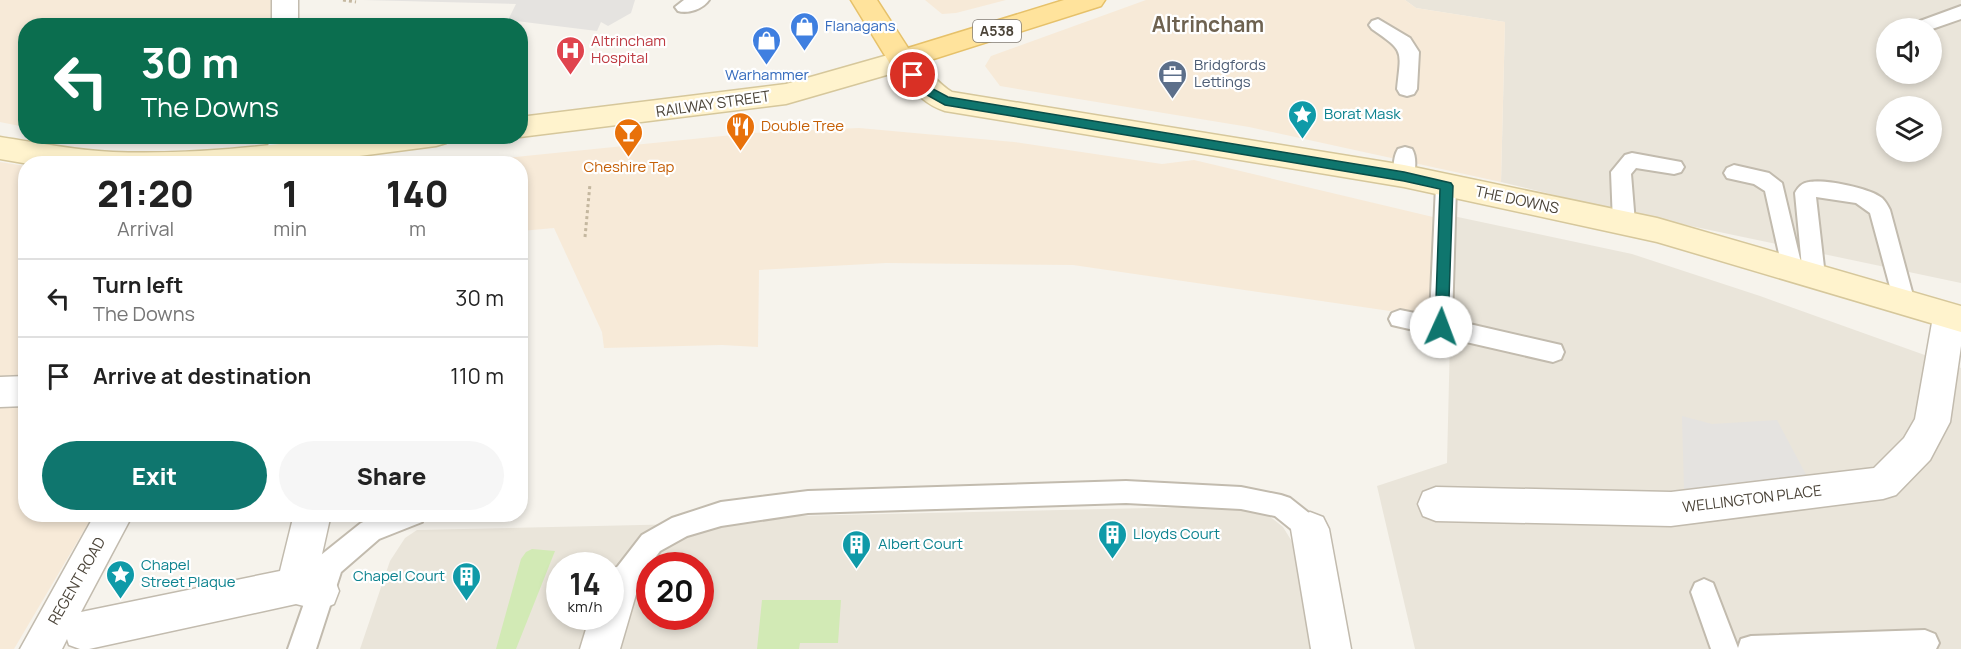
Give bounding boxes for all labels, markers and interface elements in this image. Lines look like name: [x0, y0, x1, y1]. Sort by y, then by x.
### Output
shop icon: Flanagans: [788, 10, 820, 52]
district label: Altrincham: [1152, 10, 1264, 38]
place label: Flanagans: [825, 15, 896, 36]
map controls: [1876, 18, 1942, 162]
button: sound: [1876, 18, 1942, 84]
road number: A538: [973, 20, 1021, 42]
shop icon: Warhammer: [751, 24, 783, 66]
place label: Altrincham Hospital: [591, 30, 666, 68]
text: 30 m: [141, 33, 239, 91]
hospital icon: Altrincham Hospital: [554, 34, 586, 76]
icon: left: [42, 42, 120, 120]
pin: [887, 49, 938, 100]
place label: Bridgfords Lettings: [1194, 54, 1266, 92]
icon: arrive: [896, 58, 929, 91]
office icon: Bridgfords Lettings: [1157, 58, 1189, 100]
place label: Warhammer: [725, 64, 810, 85]
street label: RAILWAY STREET: [655, 85, 771, 122]
text: The Downs: [141, 88, 279, 125]
button: layers: [1876, 96, 1942, 162]
place icon: Borat Mask: [1287, 98, 1319, 140]
place label: Borat Mask: [1324, 103, 1401, 124]
restaurant icon: Double Tree: [724, 110, 756, 152]
place label: Double Tree: [761, 115, 844, 136]
bar icon: Cheshire Tap: [613, 116, 645, 158]
place label: Cheshire Tap: [584, 156, 675, 177]
text: 21:20: [97, 169, 194, 218]
text: 1: [282, 169, 298, 218]
text: 140: [386, 169, 449, 218]
street label: THE DOWNS: [1473, 180, 1561, 219]
text: Arrival: [117, 215, 174, 242]
text: min: [273, 215, 307, 242]
text: m: [409, 215, 426, 242]
text: Turn left: [93, 270, 183, 300]
icon: left: [42, 282, 75, 315]
text: 30 m: [455, 283, 504, 313]
position arrow: [1409, 295, 1473, 359]
text: The Downs: [93, 300, 195, 327]
icon: arrive: [42, 360, 75, 393]
text: Arrive at destination: [93, 361, 311, 391]
text: 110 m: [450, 361, 504, 391]
button: Exit: [42, 441, 267, 510]
button: Share: [279, 441, 504, 510]
street label: WELLINGTON PLACE: [1681, 480, 1823, 517]
building icon: Lloyds Court: [1096, 518, 1128, 560]
place label: Lloyds Court: [1133, 523, 1220, 544]
building icon: Albert Court: [841, 528, 873, 570]
street label: REGENT ROAD: [43, 533, 110, 628]
place label: Albert Court: [878, 533, 963, 554]
speed limit sign: 20: [636, 552, 714, 630]
place label: Chapel Street Plaque: [141, 554, 236, 592]
place icon: Chapel Street Plaque: [104, 558, 136, 600]
building icon: Chapel Court: [450, 560, 482, 602]
text: 14: [569, 563, 601, 604]
place label: Chapel Court: [353, 565, 445, 586]
text: km/h: [568, 596, 602, 617]

